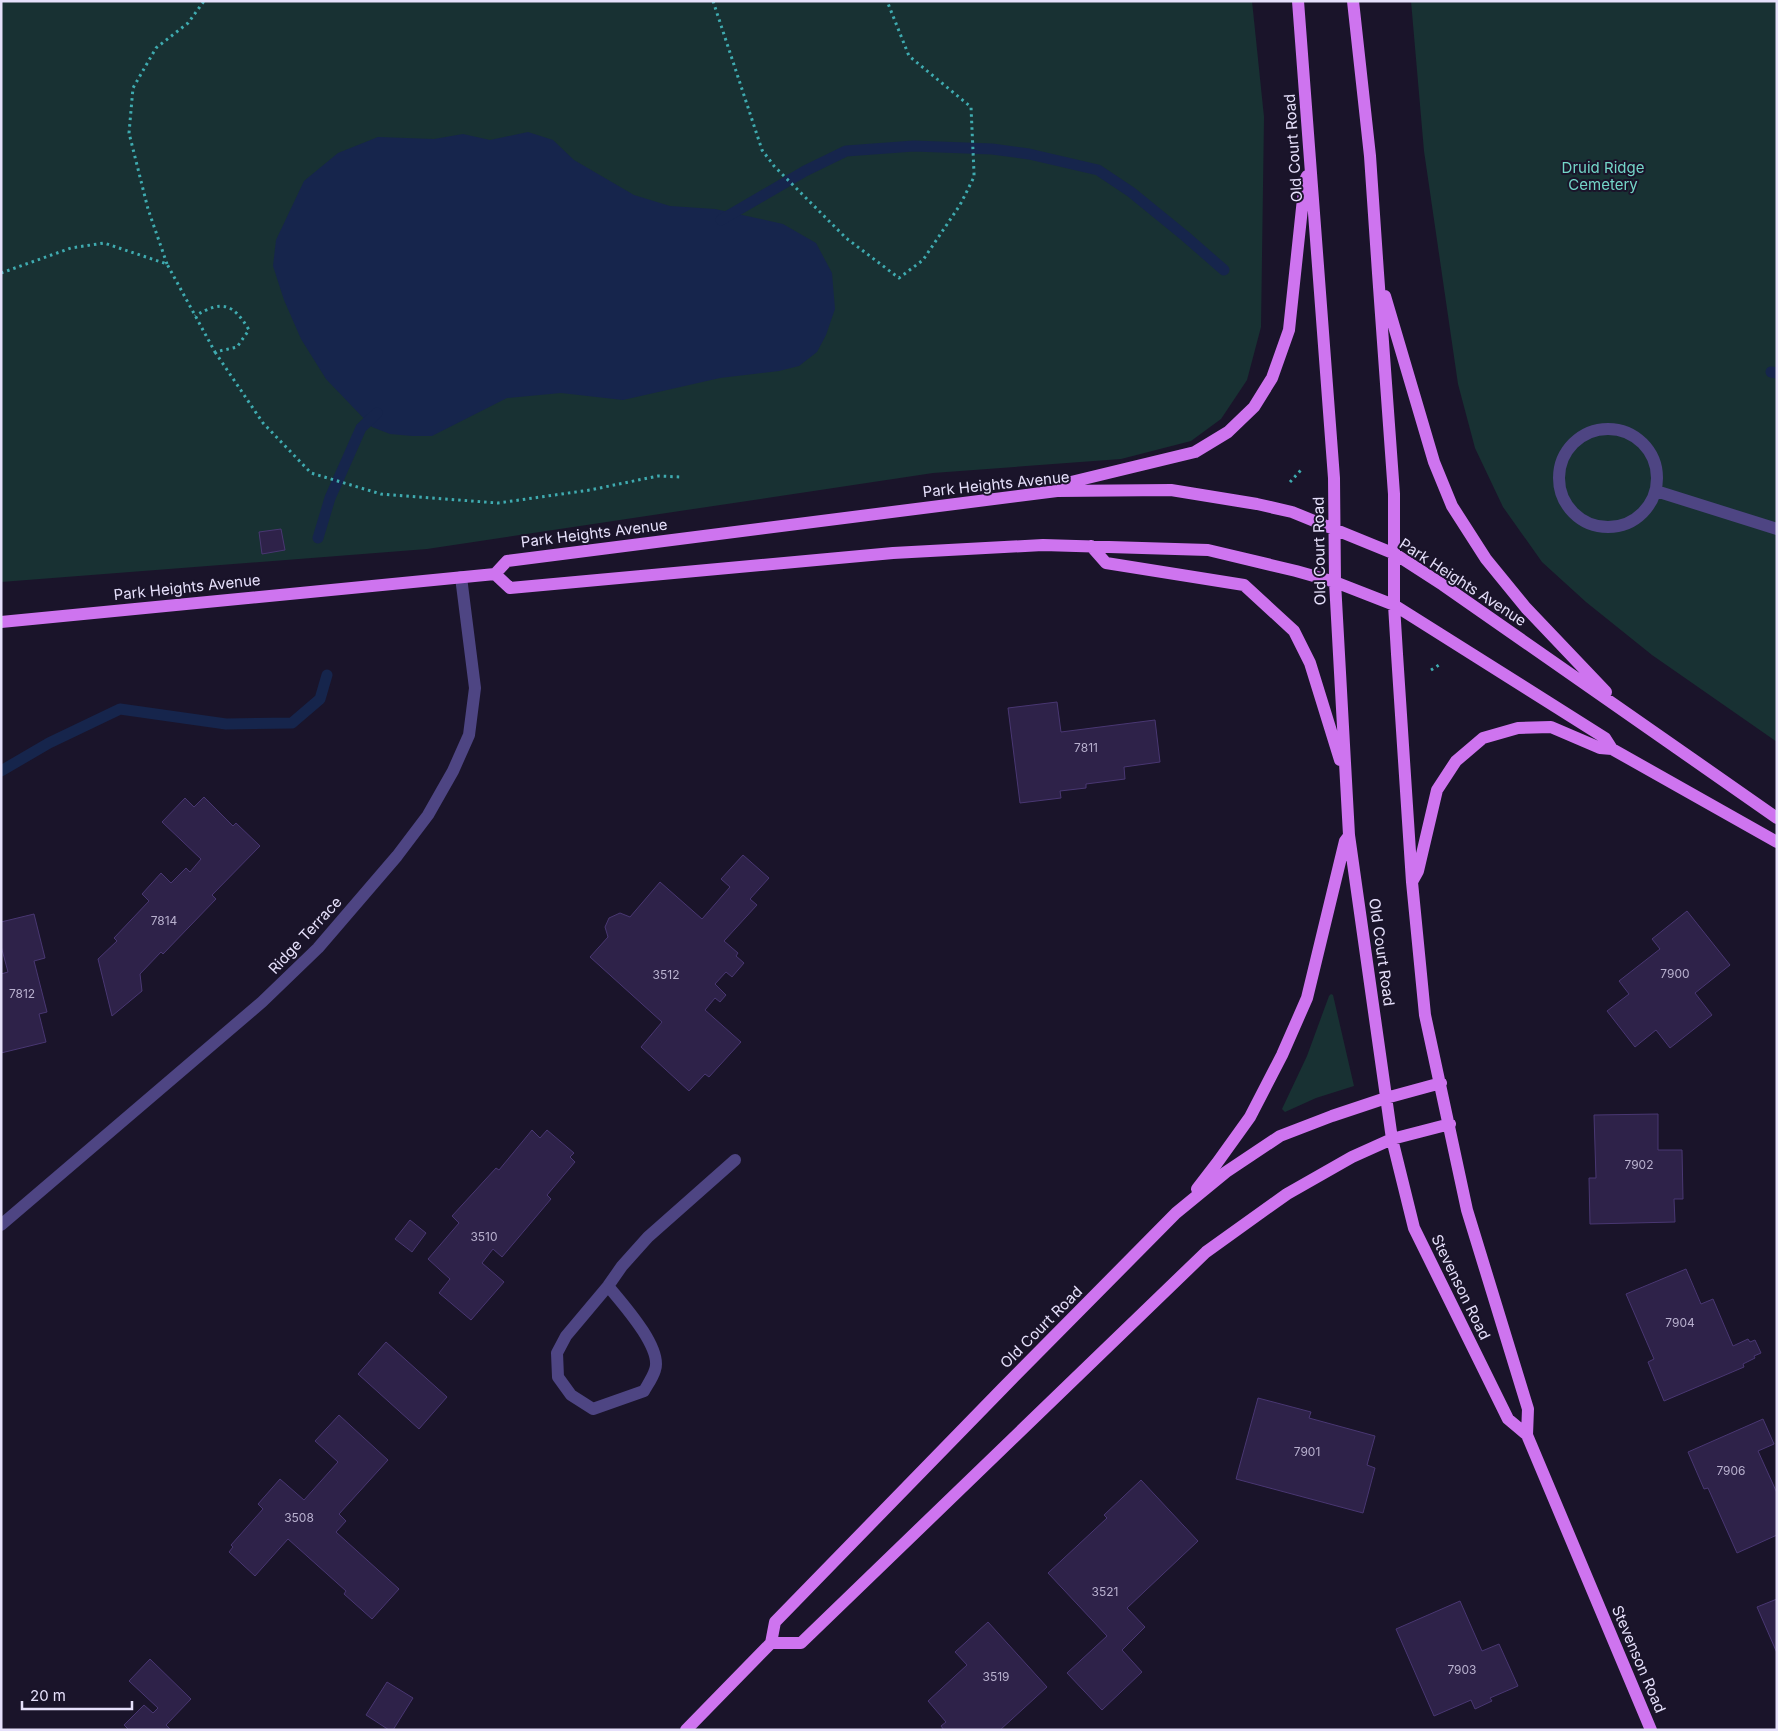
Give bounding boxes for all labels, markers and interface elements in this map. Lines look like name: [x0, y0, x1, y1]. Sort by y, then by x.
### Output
street label: Old Court Road: [1280, 93, 1306, 203]
park label: Druid Ridge Cemetery: [1562, 158, 1644, 194]
street label: Park Heights Avenue: [922, 467, 1070, 501]
street label: Old Court Road: [1309, 497, 1329, 605]
street label: Park Heights Avenue: [520, 515, 668, 551]
street label: Park Heights Avenue: [1396, 534, 1530, 630]
street label: Park Heights Avenue: [113, 570, 261, 604]
house number: 7811: [1074, 740, 1098, 755]
street label: Ridge Terrace: [264, 892, 346, 978]
street label: Old Court Road: [1365, 897, 1399, 1007]
house number: 7814: [151, 913, 178, 928]
house number: 7900: [1660, 966, 1690, 981]
house number: 3512: [653, 967, 679, 982]
house number: 7812: [9, 986, 35, 1001]
house number: 7902: [1624, 1157, 1654, 1172]
house number: 3510: [470, 1229, 498, 1244]
street label: Stevenson Road: [1427, 1231, 1495, 1343]
street label: Old Court Road: [996, 1282, 1086, 1372]
house number: 7904: [1665, 1315, 1695, 1330]
house number: 7901: [1294, 1444, 1320, 1459]
house number: 7906: [1716, 1463, 1746, 1478]
house number: 3508: [284, 1510, 314, 1525]
house number: 3521: [1092, 1584, 1118, 1599]
street label: Stevenson Road: [1608, 1602, 1670, 1716]
house number: 7903: [1447, 1662, 1477, 1677]
house number: 3519: [982, 1669, 1010, 1684]
scale bar: [22, 1678, 132, 1710]
text: 20 m: [30, 1686, 66, 1705]

